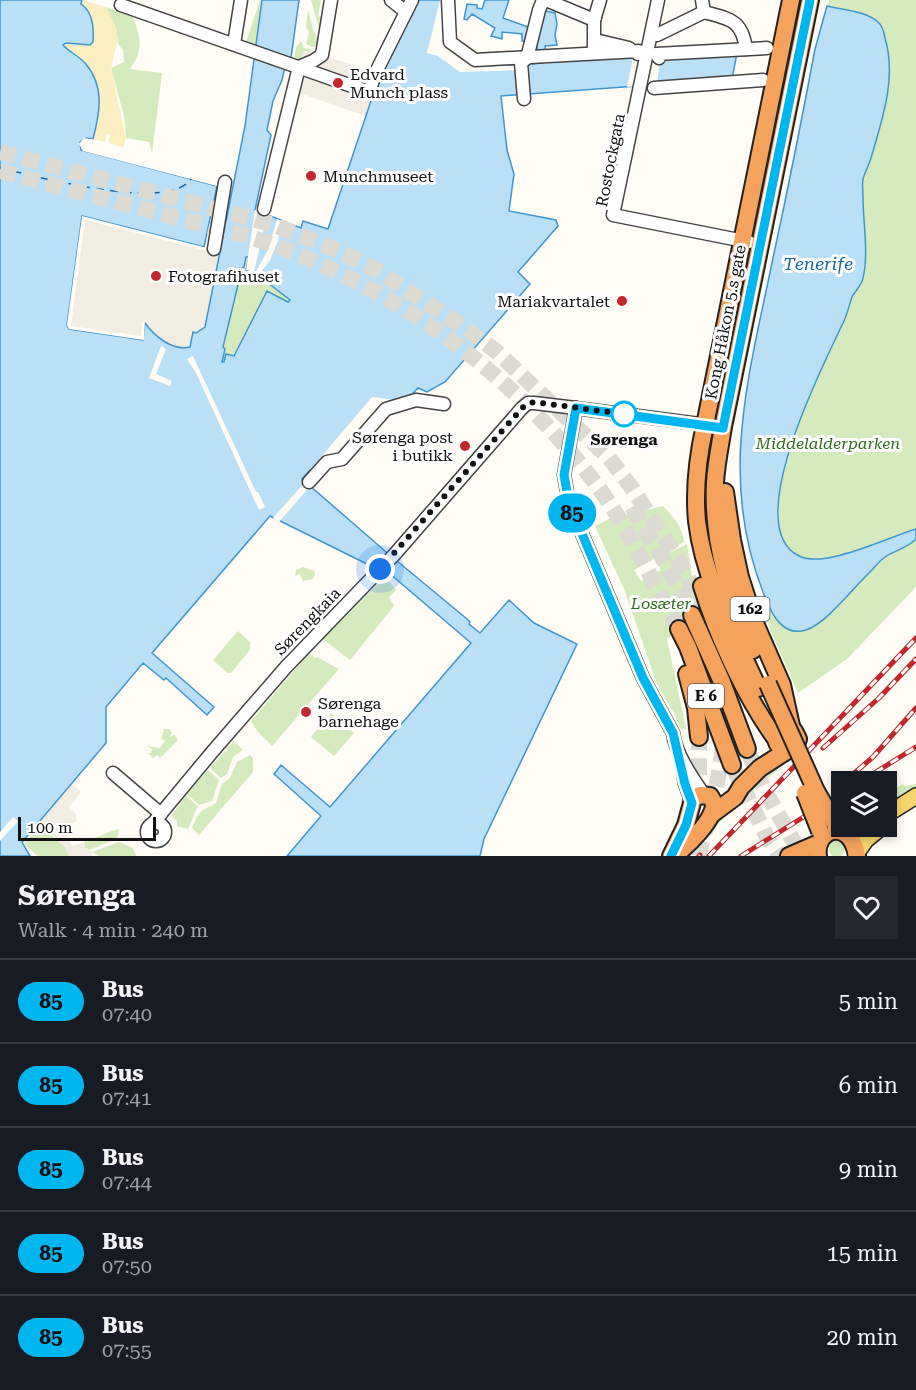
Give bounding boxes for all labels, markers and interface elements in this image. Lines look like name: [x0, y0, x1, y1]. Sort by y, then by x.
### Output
place label: Edvard Munch plass: [350, 65, 448, 102]
marker: Edvard Munch plass: [331, 76, 345, 90]
street label: Rostockgata: [592, 111, 629, 208]
place label: Munchmuseet: [323, 167, 433, 186]
marker: Munchmuseet: [304, 169, 318, 183]
street label: Kong Håkon 5.s gate: [701, 243, 750, 401]
water label: Tenerife: [783, 253, 853, 274]
place label: Fotografihuset: [168, 267, 280, 286]
marker: Fotografihuset: [149, 269, 163, 283]
place label: Mariakvartalet: [497, 292, 610, 311]
marker: Mariakvartalet: [615, 294, 629, 308]
marker: Sørenga: [611, 401, 637, 427]
place label: Sørenga post i butikk: [352, 428, 453, 465]
place label: Sørenga: [590, 430, 658, 449]
park label: Middelalderparken: [755, 434, 900, 453]
marker: Sørenga post i butikk: [458, 439, 472, 453]
line badge: 85: [545, 494, 599, 532]
text: 85: [560, 501, 584, 525]
your location: [365, 554, 395, 584]
street label: Sørengkaia: [270, 583, 345, 659]
park label: Losæter: [630, 594, 691, 613]
road number: 162: [730, 597, 770, 621]
road number: E 6: [688, 684, 724, 708]
place label: Sørenga barnehage: [318, 694, 399, 731]
marker: Sørenga barnehage: [299, 705, 313, 719]
map controls: [831, 771, 897, 837]
button: layers: [831, 771, 897, 837]
scale bar: [18, 814, 156, 842]
text: 100 m: [27, 818, 73, 837]
button: heart: [835, 876, 898, 939]
text: Sørenga: [18, 879, 136, 912]
text: Walk · 4 min · 240 m: [18, 918, 208, 942]
text: Bus: [102, 977, 144, 1002]
text: 85: [39, 989, 63, 1013]
text: 5 min: [839, 989, 898, 1014]
text: 07:40: [102, 1002, 152, 1026]
text: Bus: [102, 1061, 144, 1086]
text: 85: [39, 1073, 63, 1097]
text: 6 min: [839, 1073, 898, 1098]
text: 07:41: [102, 1086, 152, 1110]
text: Bus: [102, 1145, 144, 1170]
text: 85: [39, 1157, 63, 1181]
text: 9 min: [839, 1157, 898, 1182]
text: 07:44: [102, 1170, 152, 1194]
text: Bus: [102, 1229, 144, 1254]
text: 85: [39, 1241, 63, 1265]
text: 15 min: [827, 1241, 898, 1266]
text: 07:50: [102, 1254, 152, 1278]
text: Bus: [102, 1313, 144, 1338]
text: 85: [39, 1325, 63, 1349]
text: 20 min: [827, 1325, 898, 1350]
text: 07:55: [102, 1338, 152, 1362]

